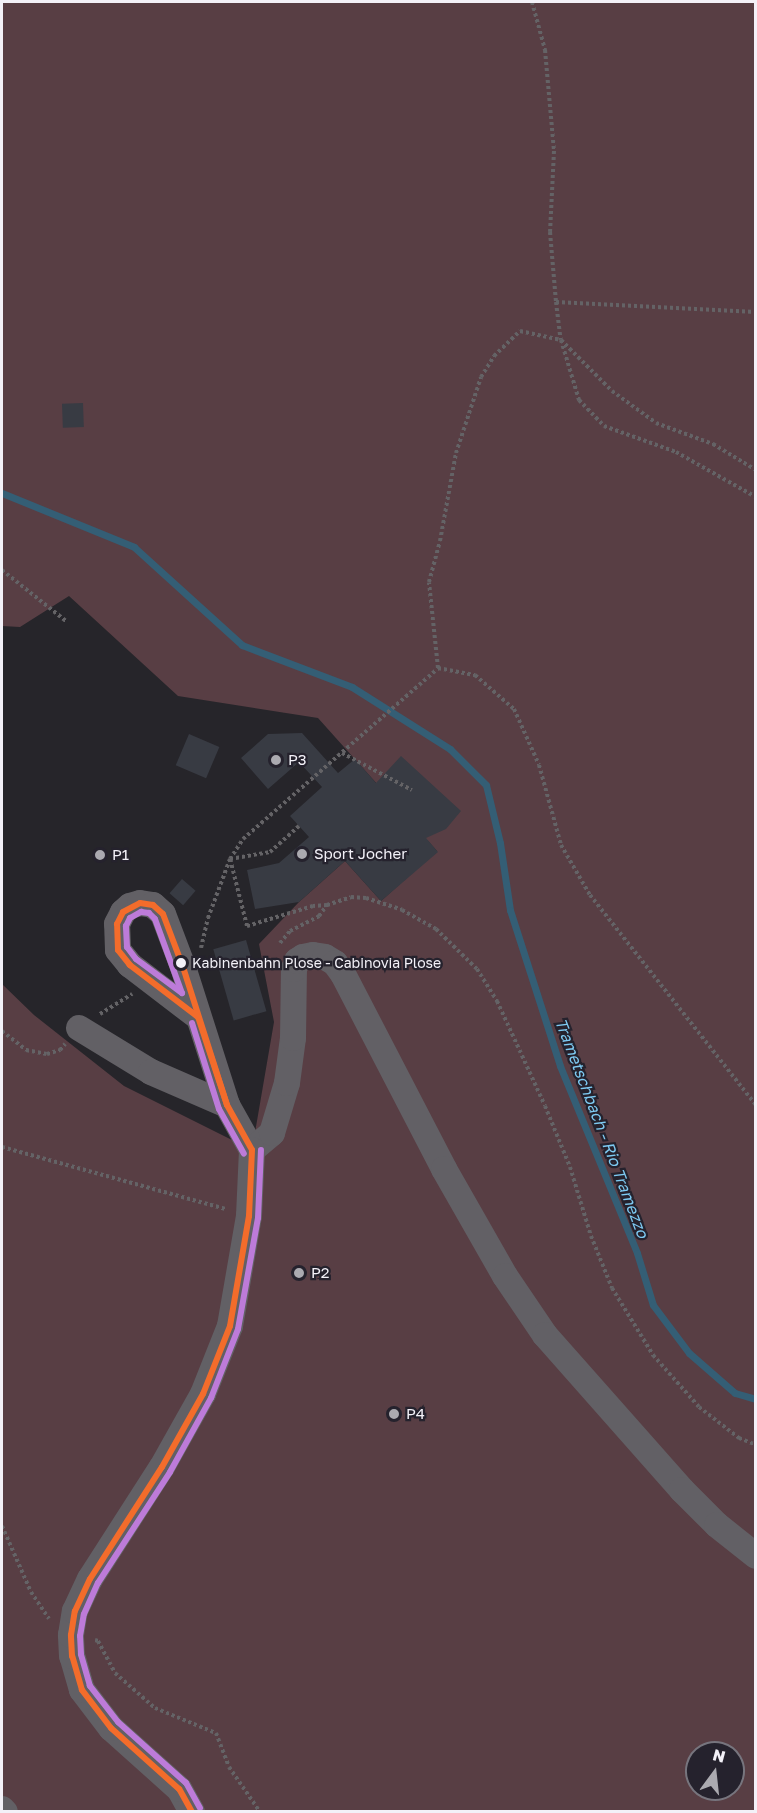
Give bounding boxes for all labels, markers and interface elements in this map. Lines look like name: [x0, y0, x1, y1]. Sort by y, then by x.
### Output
place label: P3: [288, 751, 307, 769]
marker: P3: [269, 753, 283, 767]
place label: Sport Jocher: [314, 845, 407, 863]
place label: P1: [112, 846, 129, 864]
marker: Sport Jocher: [295, 847, 309, 861]
marker: P1: [93, 848, 107, 862]
place label: Kabinenbahn Plose - Cabinovia Plose: [192, 955, 441, 971]
marker: Kabinenbahn Plose - Cabinovia Plose: [175, 957, 187, 969]
water label: Trametschbach - Rio Tramezzo: [551, 1015, 653, 1241]
place label: P2: [311, 1264, 330, 1282]
marker: P2: [292, 1266, 306, 1280]
place label: P4: [406, 1405, 425, 1423]
marker: P4: [387, 1407, 401, 1421]
north arrow: [685, 1741, 745, 1801]
text: N: [711, 1744, 728, 1767]

